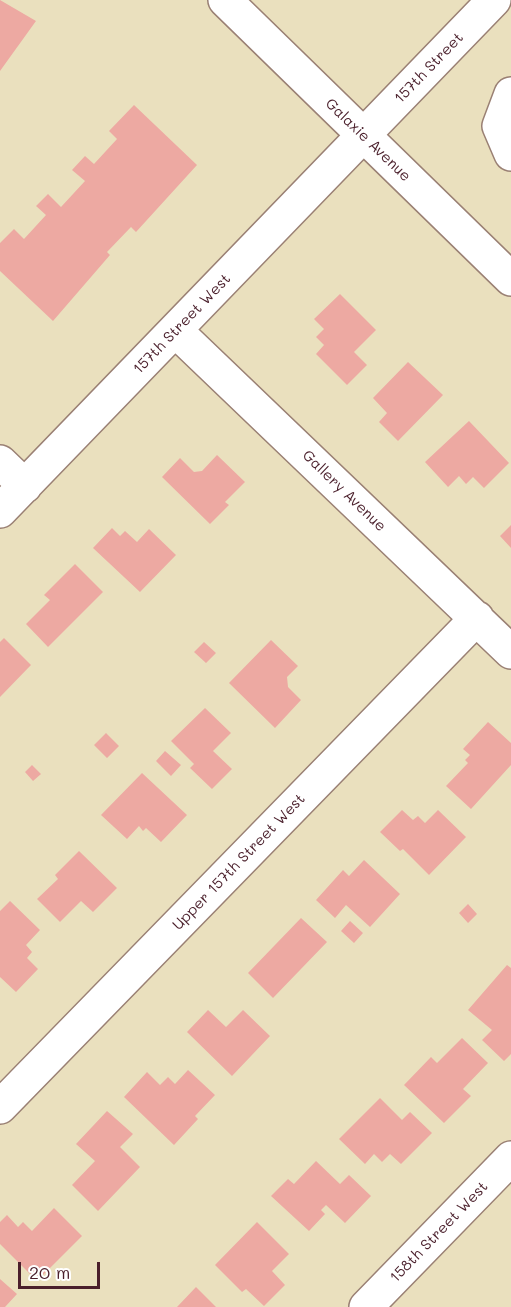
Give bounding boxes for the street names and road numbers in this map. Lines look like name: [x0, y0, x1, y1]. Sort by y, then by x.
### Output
street label: 157th Street: [391, 29, 467, 107]
street label: Galaxie Avenue: [322, 95, 414, 185]
street label: 157th Street West: [129, 270, 235, 378]
street label: Gallery Avenue: [298, 447, 390, 535]
street label: Upper 157th Street West: [169, 790, 309, 934]
street label: 158th Street West: [386, 1178, 492, 1286]

